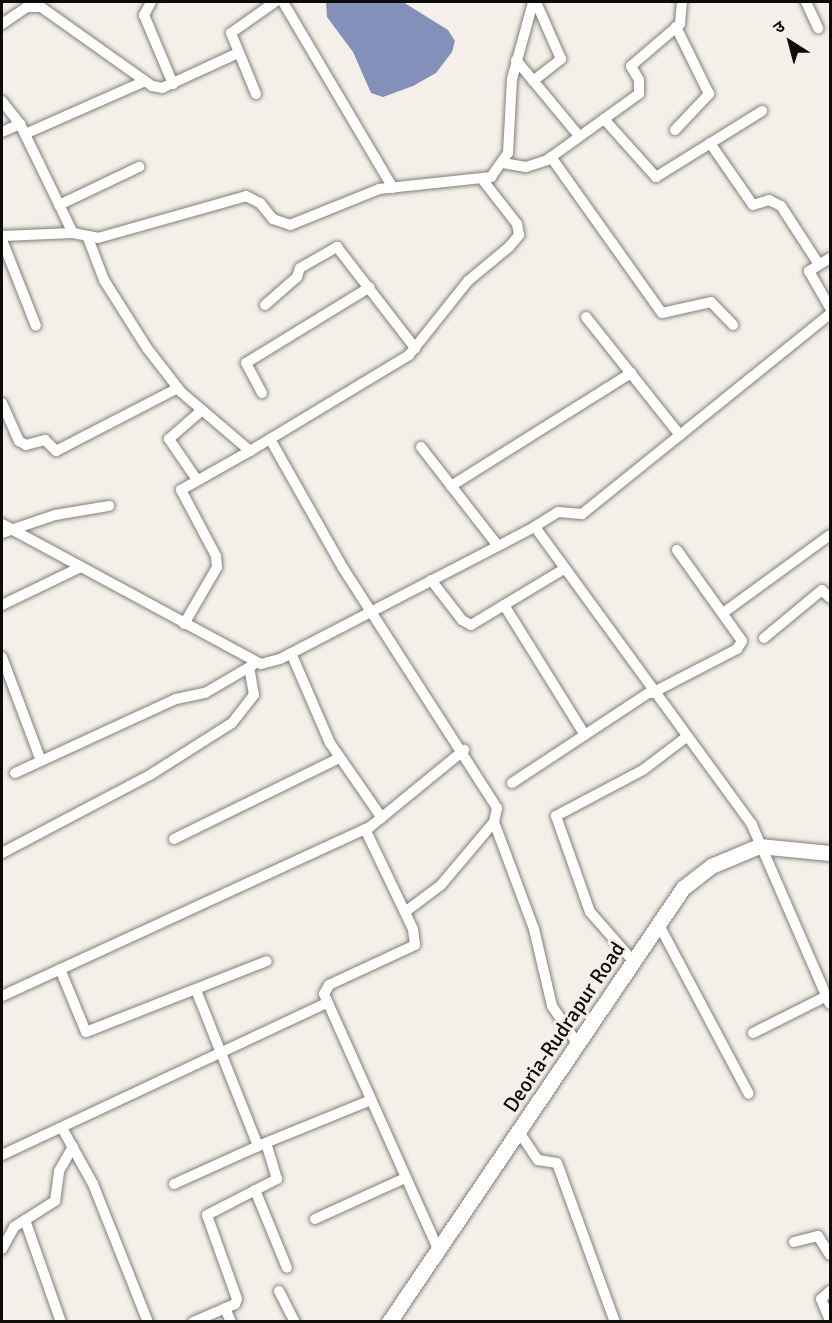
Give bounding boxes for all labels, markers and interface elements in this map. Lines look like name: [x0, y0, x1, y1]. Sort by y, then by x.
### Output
north arrow: [760, 12, 820, 72]
text: उ: [770, 17, 789, 38]
street label: Deoria-Rudrapur Road: [498, 937, 630, 1117]

